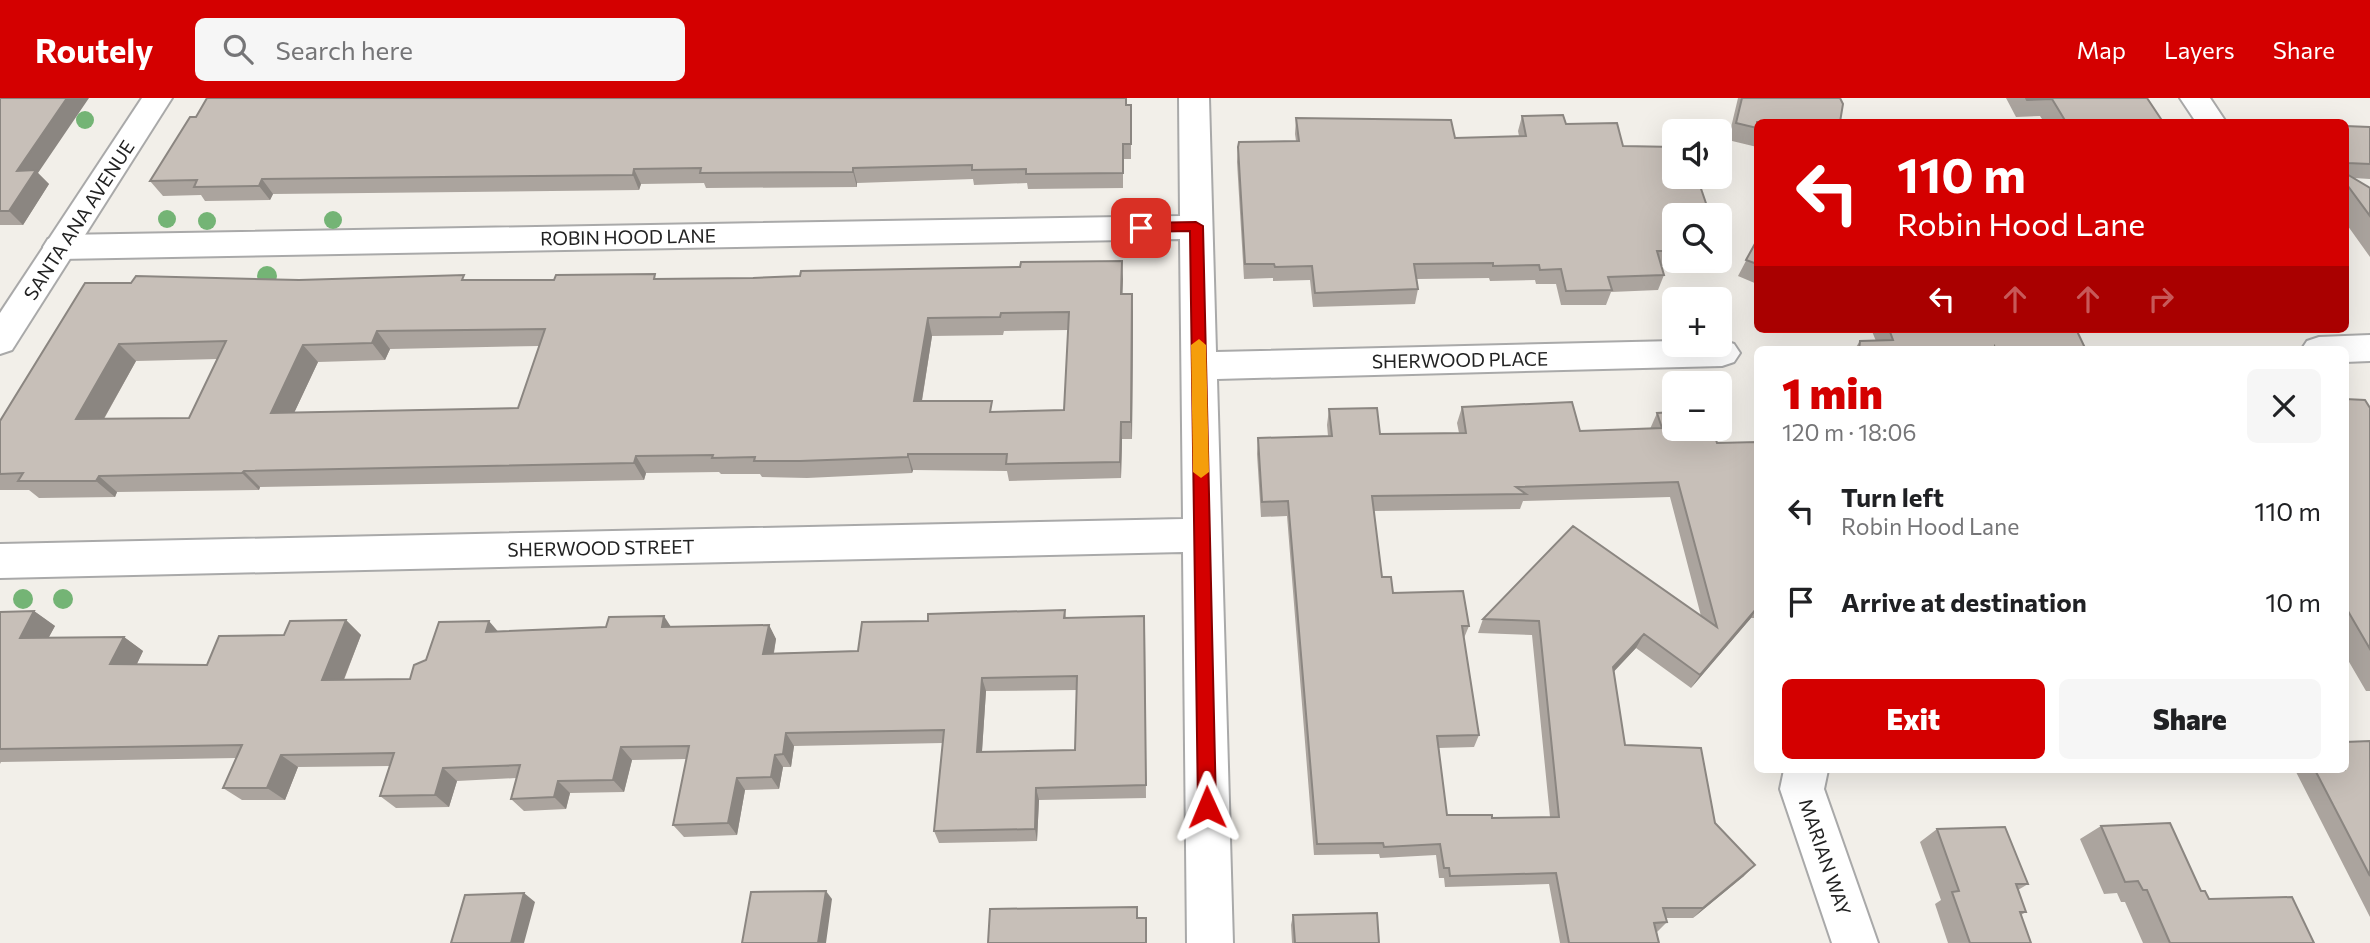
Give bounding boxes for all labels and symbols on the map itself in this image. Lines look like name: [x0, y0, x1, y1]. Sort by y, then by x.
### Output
street label: SANTA ANA AVENUE: [18, 136, 139, 304]
pin: [1111, 198, 1171, 258]
street label: ROBIN HOOD LANE: [540, 223, 716, 250]
street label: SHERWOOD PLACE: [1372, 346, 1548, 373]
street label: SHERWOOD STREET: [507, 534, 695, 561]
position arrow: [1170, 770, 1244, 844]
street label: MARIAN WAY: [1795, 795, 1856, 918]

